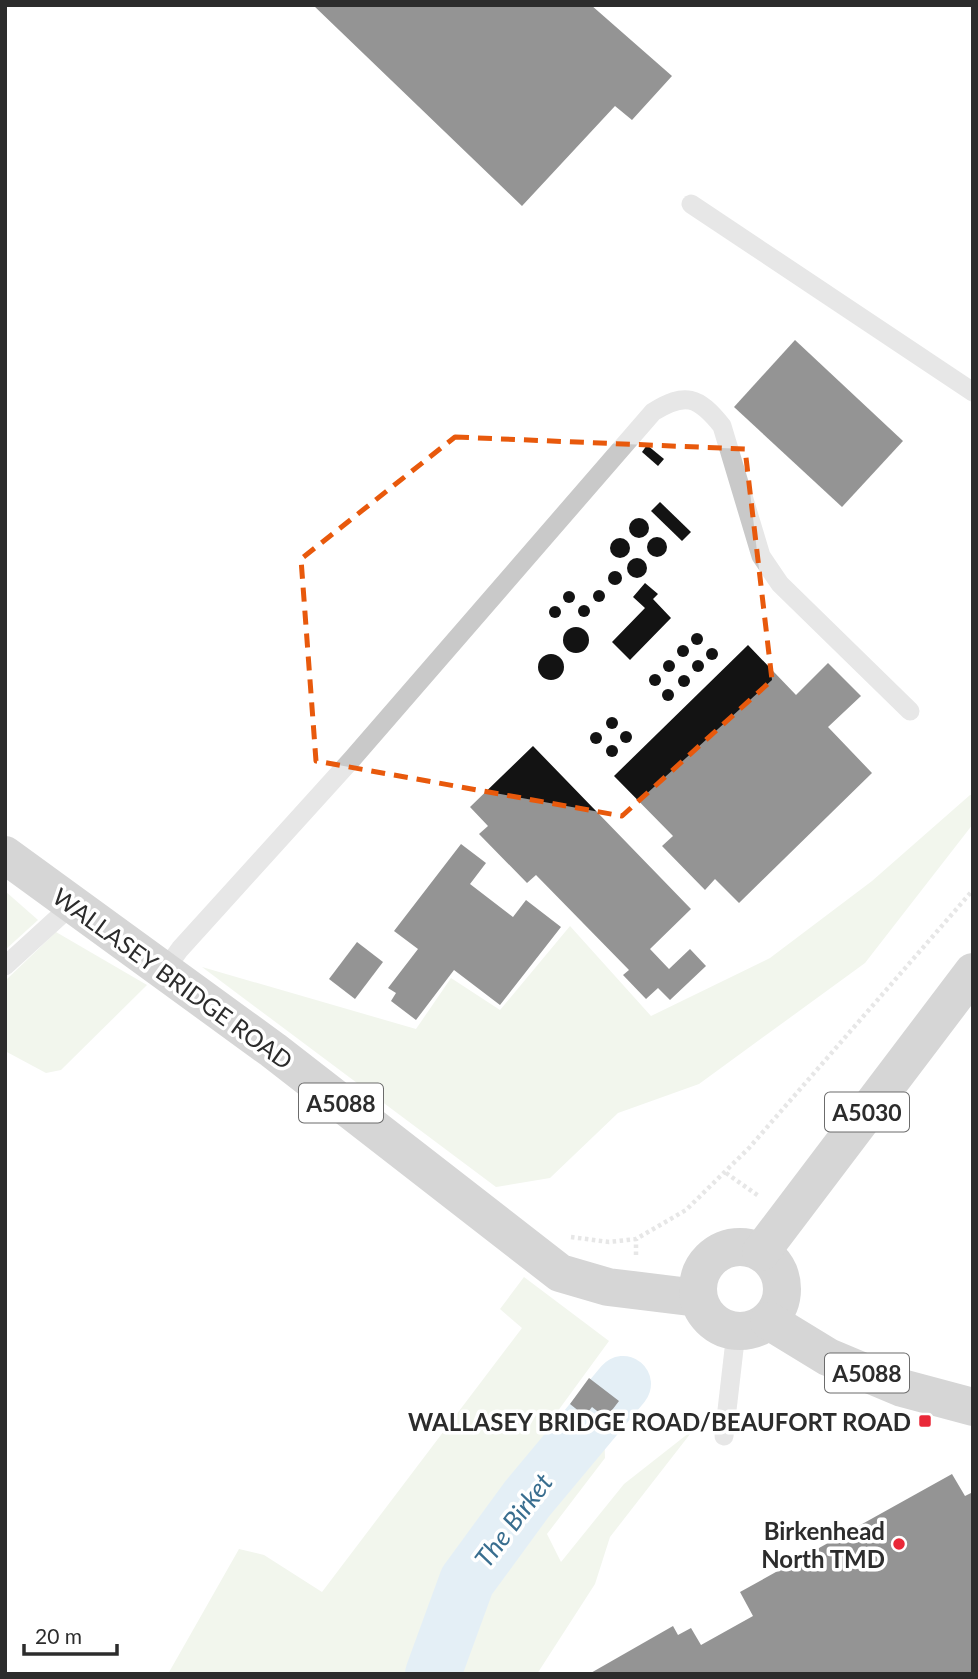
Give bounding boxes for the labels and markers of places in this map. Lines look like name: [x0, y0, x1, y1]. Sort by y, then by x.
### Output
place label: WALLASEY BRIDGE ROAD/BEAUFORT ROAD: [408, 1407, 911, 1436]
marker: WALLASEY BRIDGE ROAD/BEAUFORT ROAD: [917, 1413, 933, 1429]
place label: Birkenhead North TMD: [761, 1516, 885, 1573]
marker: Birkenhead North TMD: [891, 1536, 907, 1552]

